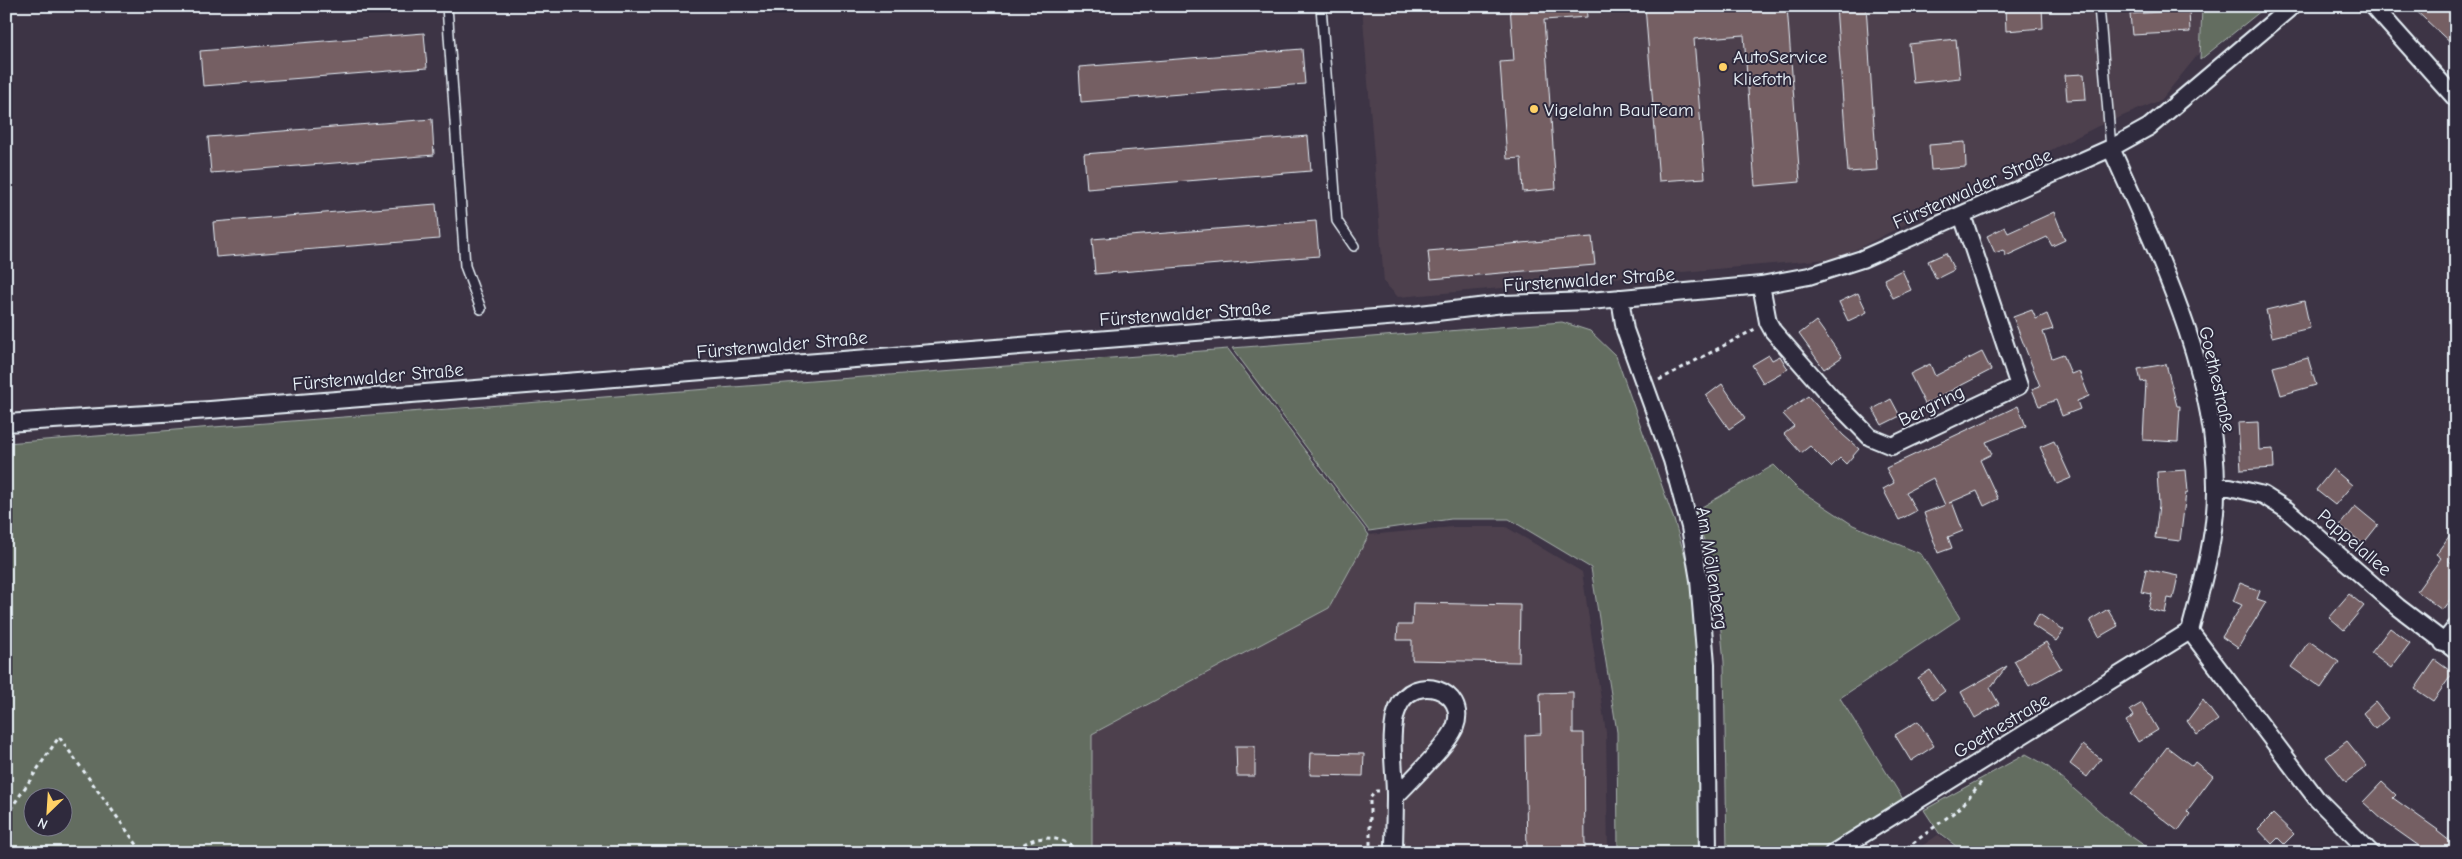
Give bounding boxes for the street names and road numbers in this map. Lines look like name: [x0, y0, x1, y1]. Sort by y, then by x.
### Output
street label: Fürstenwalder Straße: [1889, 144, 2055, 234]
street label: Fürstenwalder Straße: [1503, 263, 1676, 297]
street label: Fürstenwalder Straße: [1099, 297, 1272, 331]
street label: Goethestraße: [2194, 324, 2240, 434]
street label: Fürstenwalder Straße: [695, 327, 869, 363]
street label: Fürstenwalder Straße: [291, 359, 465, 395]
street label: Bergring: [1895, 380, 1968, 431]
street label: Am Möllenberg: [1691, 505, 1733, 631]
street label: Pappelallee: [2313, 505, 2396, 581]
street label: Goethestraße: [1949, 689, 2054, 763]

